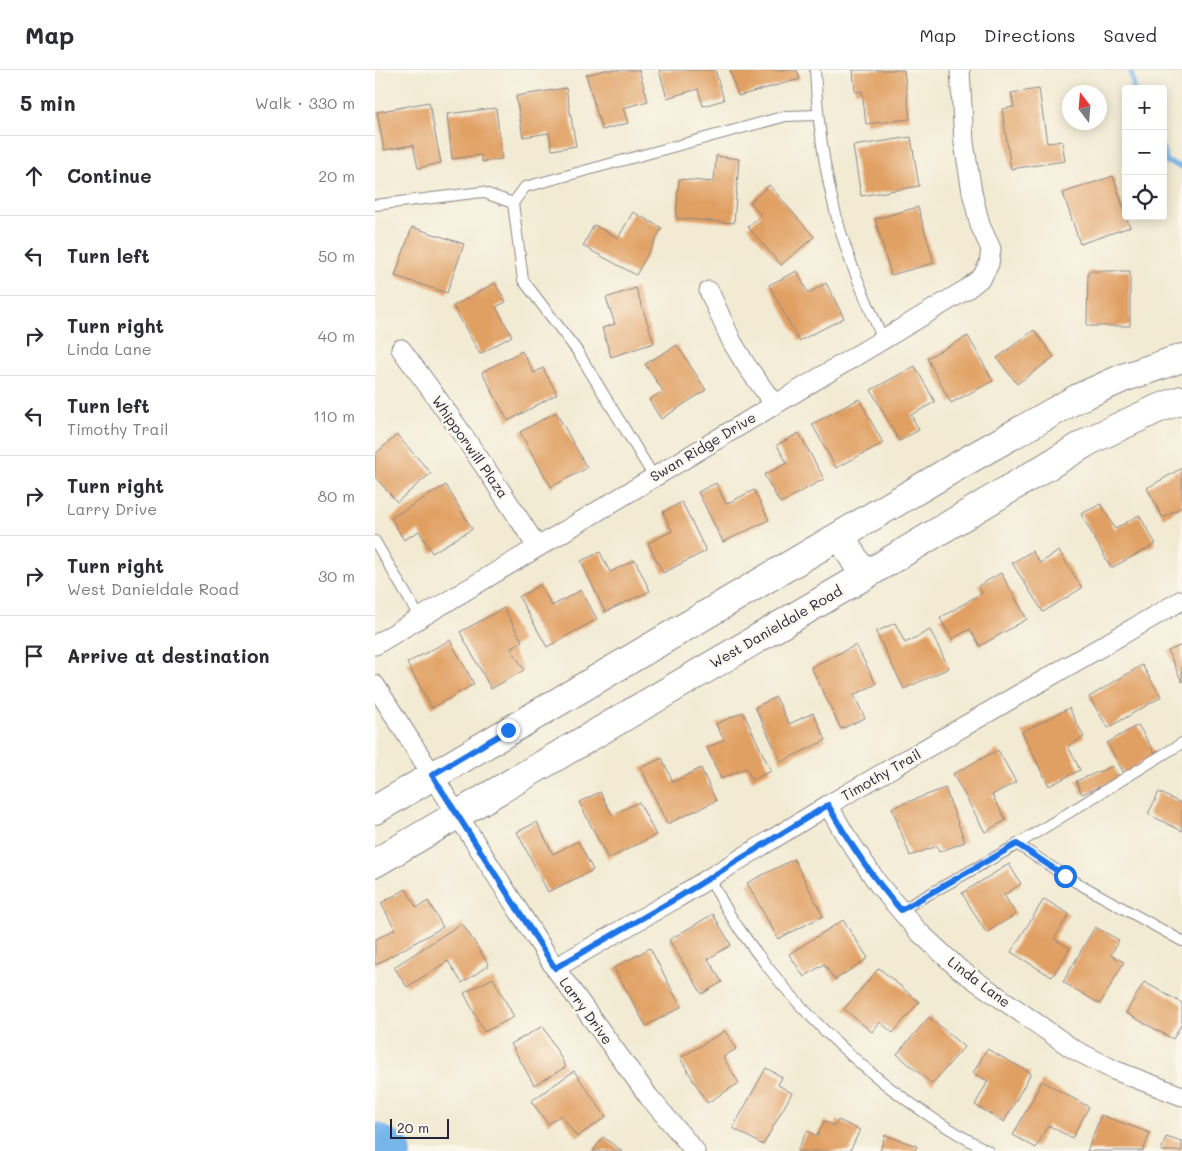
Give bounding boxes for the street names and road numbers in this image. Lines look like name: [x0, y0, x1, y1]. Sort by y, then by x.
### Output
street label: Whipporwill Plaza: [428, 392, 513, 502]
street label: Swan Ridge Drive: [646, 407, 759, 486]
street label: West Danieldale Road: [706, 581, 846, 672]
street label: Timothy Trail: [838, 744, 924, 805]
street label: Linda Lane: [944, 952, 1015, 1011]
street label: Larry Drive: [556, 973, 617, 1048]

